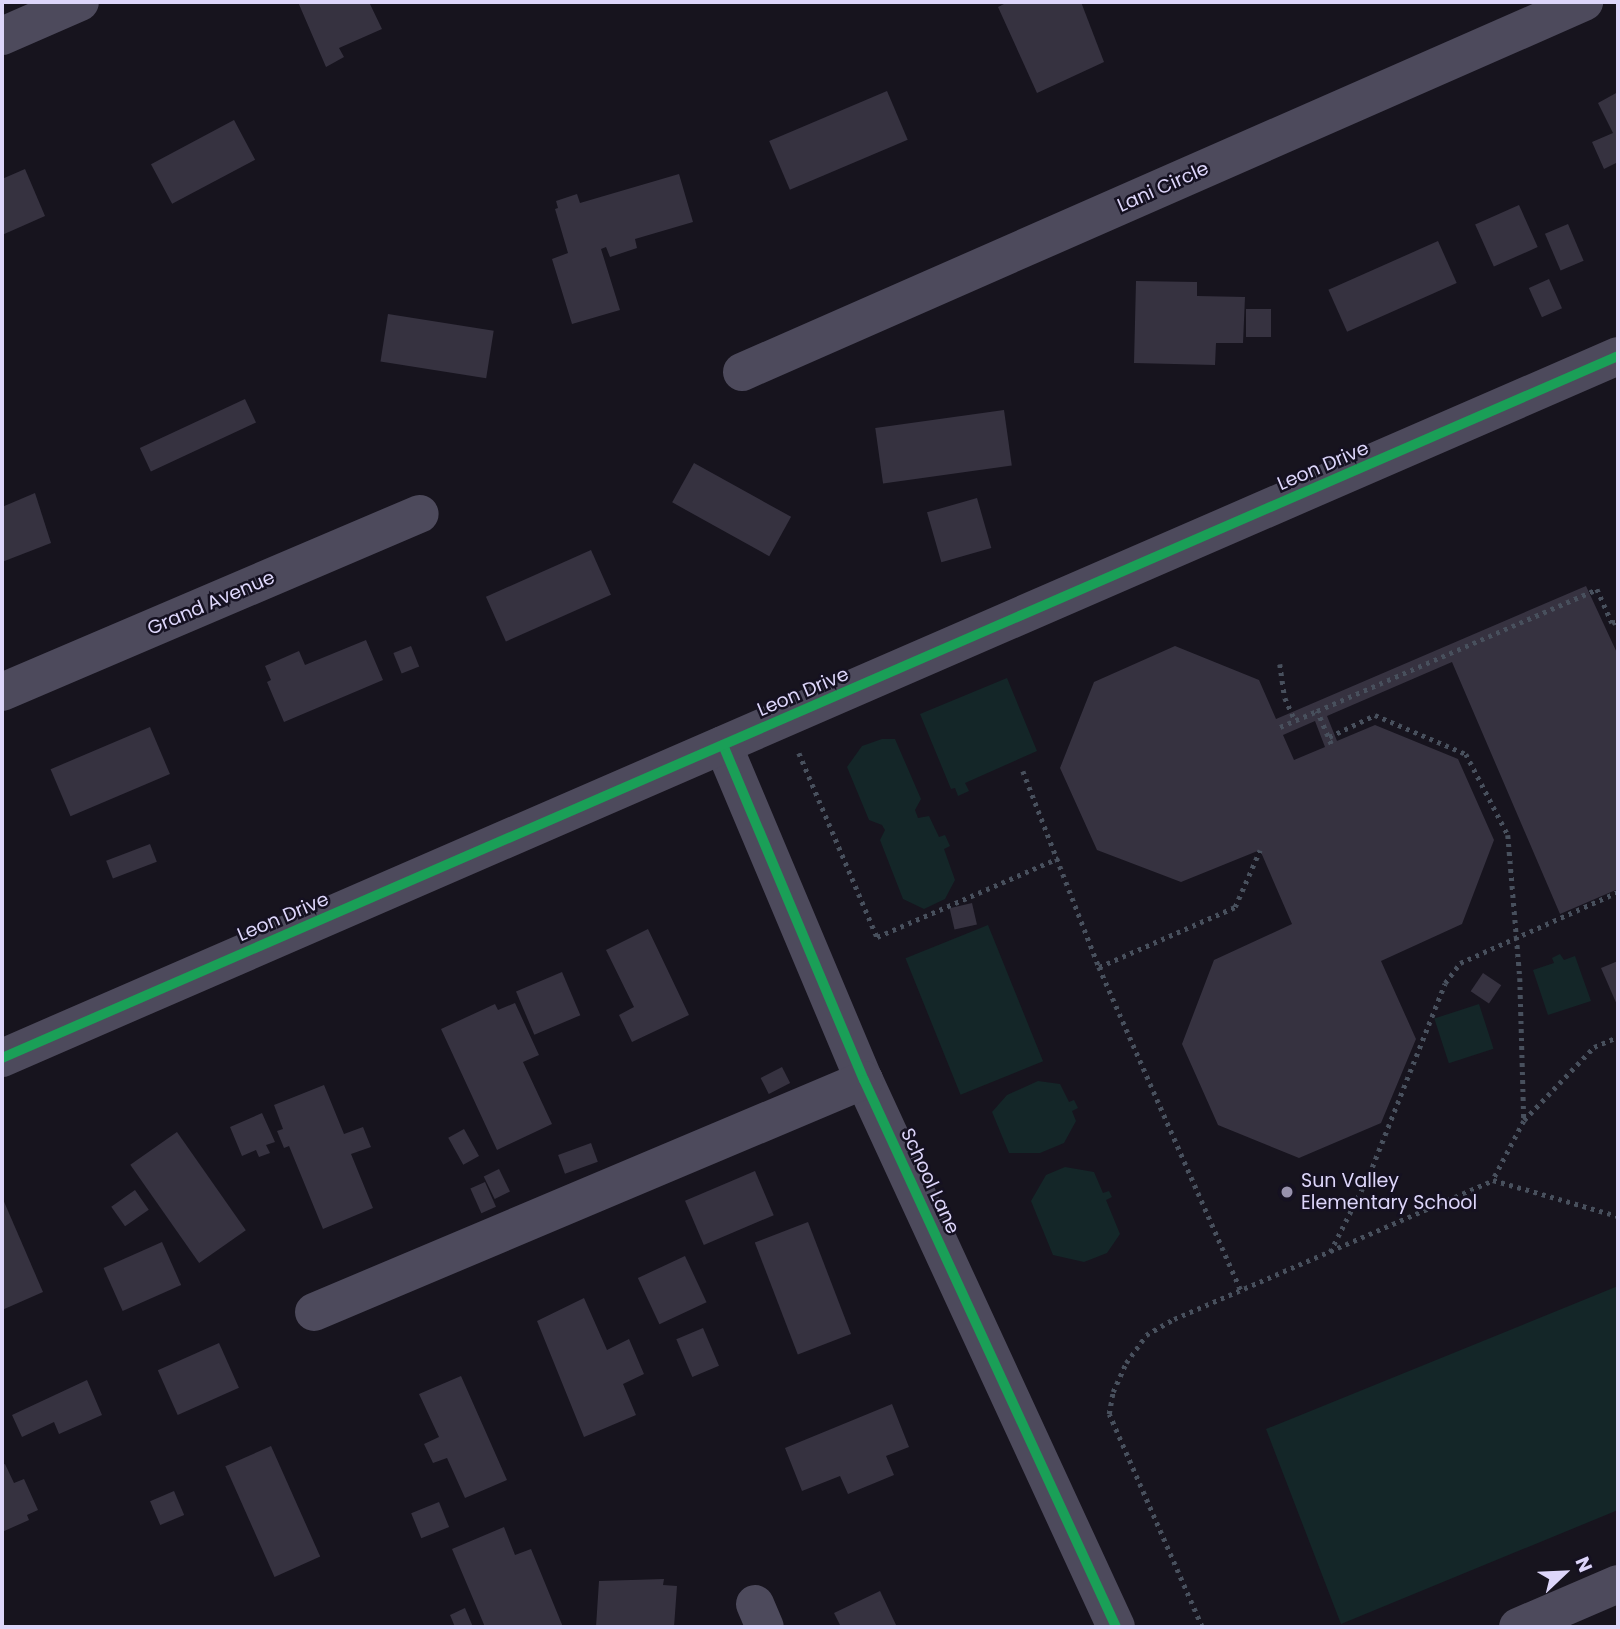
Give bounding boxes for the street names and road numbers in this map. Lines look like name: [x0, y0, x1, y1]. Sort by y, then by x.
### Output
street label: Lani Circle: [1114, 157, 1212, 217]
street label: Leon Drive: [1274, 437, 1372, 495]
street label: Grand Avenue: [144, 566, 278, 640]
street label: Leon Drive: [754, 663, 852, 721]
street label: Leon Drive: [234, 888, 332, 946]
street label: School Lane: [896, 1125, 964, 1237]

